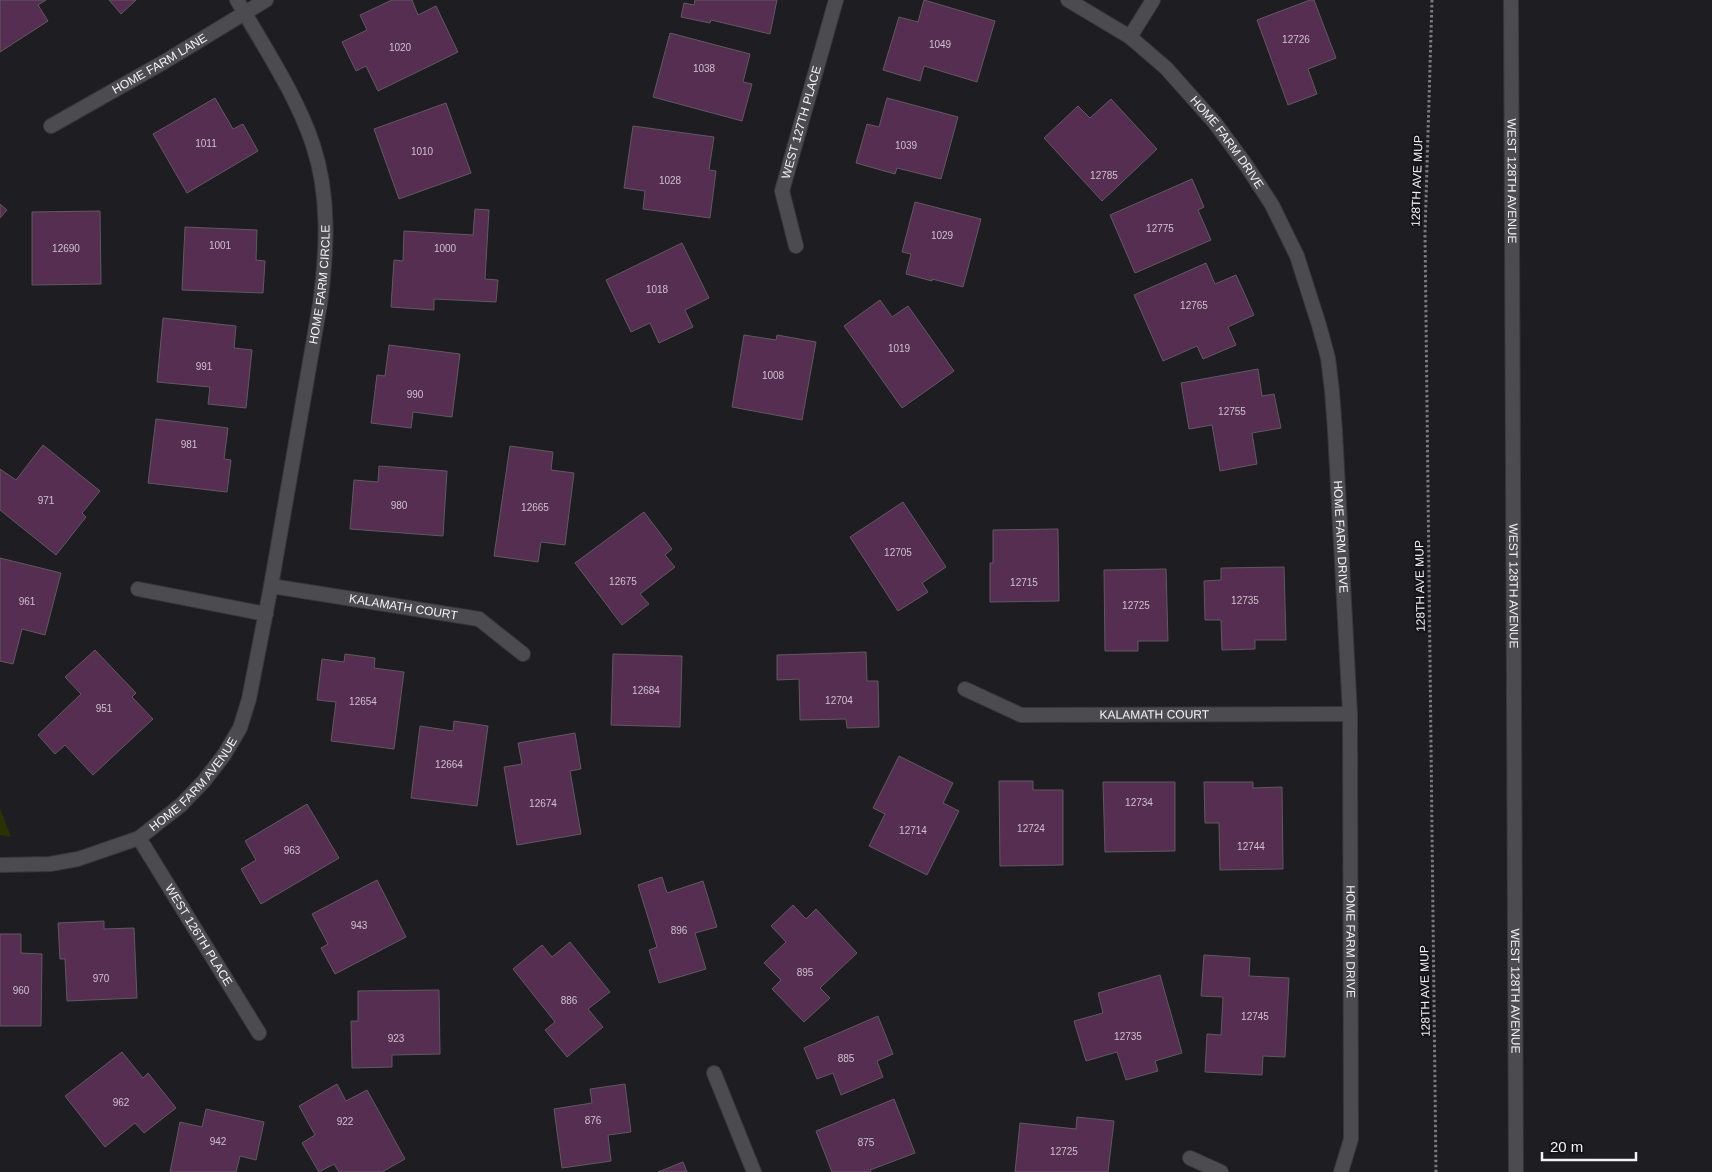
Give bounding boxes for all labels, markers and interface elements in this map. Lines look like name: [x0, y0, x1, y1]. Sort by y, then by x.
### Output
street label: HOME FARM LANE: [110, 31, 209, 97]
house number: 12726: [1282, 34, 1310, 45]
house number: 1049: [929, 39, 952, 50]
house number: 1020: [389, 42, 412, 53]
house number: 1038: [693, 63, 716, 74]
street label: WEST 127TH PLACE: [779, 64, 824, 180]
street label: HOME FARM DRIVE: [1187, 93, 1266, 191]
street label: WEST 128TH AVENUE: [1505, 118, 1519, 244]
street label: 128TH AVE MUP: [1408, 135, 1426, 227]
house number: 1011: [195, 138, 217, 149]
house number: 1039: [895, 140, 918, 151]
house number: 1010: [411, 146, 434, 157]
house number: 12785: [1090, 170, 1118, 181]
house number: 1028: [659, 175, 682, 186]
house number: 12775: [1146, 223, 1174, 234]
street label: HOME FARM CIRCLE: [306, 225, 333, 345]
house number: 1029: [931, 230, 954, 241]
house number: 1001: [209, 240, 232, 251]
house number: 12690: [52, 243, 80, 254]
house number: 1000: [434, 243, 457, 254]
house number: 1018: [646, 284, 669, 295]
house number: 12765: [1180, 300, 1208, 311]
house number: 1019: [888, 343, 911, 354]
house number: 991: [196, 361, 213, 372]
house number: 1008: [762, 370, 785, 381]
house number: 990: [407, 389, 424, 400]
house number: 12755: [1218, 406, 1246, 417]
house number: 981: [181, 439, 198, 450]
street label: HOME FARM DRIVE: [1331, 480, 1351, 593]
house number: 971: [38, 495, 55, 506]
house number: 980: [391, 500, 408, 511]
house number: 12665: [521, 502, 549, 513]
street label: WEST 128TH AVENUE: [1506, 523, 1521, 649]
street label: 128TH AVE MUP: [1412, 540, 1428, 632]
house number: 12705: [884, 547, 912, 558]
house number: 12675: [609, 576, 637, 587]
house number: 12715: [1010, 577, 1038, 588]
street label: KALAMATH COURT: [348, 591, 459, 623]
house number: 12735: [1231, 595, 1259, 606]
house number: 961: [19, 596, 36, 607]
house number: 12725: [1122, 600, 1150, 611]
house number: 12684: [632, 685, 660, 696]
house number: 12704: [825, 695, 853, 706]
house number: 12654: [349, 696, 377, 707]
house number: 951: [96, 703, 113, 714]
street label: KALAMATH COURT: [1099, 707, 1210, 722]
street label: HOME FARM AVENUE: [147, 735, 240, 834]
house number: 12664: [435, 759, 463, 770]
house number: 12734: [1125, 797, 1153, 808]
house number: 12674: [529, 798, 557, 809]
house number: 12724: [1017, 823, 1045, 834]
house number: 12714: [899, 825, 927, 836]
house number: 12744: [1237, 841, 1265, 852]
house number: 963: [284, 845, 301, 856]
street label: WEST 126TH PLACE: [162, 882, 235, 988]
street label: HOME FARM DRIVE: [1343, 885, 1358, 998]
house number: 943: [351, 920, 368, 931]
house number: 896: [671, 925, 688, 936]
street label: WEST 128TH AVENUE: [1508, 928, 1522, 1054]
street label: 128TH AVE MUP: [1417, 945, 1433, 1037]
house number: 895: [797, 967, 814, 978]
house number: 970: [93, 973, 110, 984]
house number: 960: [13, 985, 30, 996]
house number: 886: [561, 995, 578, 1006]
house number: 12745: [1241, 1011, 1269, 1022]
house number: 12735: [1114, 1031, 1142, 1042]
house number: 923: [388, 1033, 405, 1044]
house number: 885: [838, 1053, 855, 1064]
house number: 962: [113, 1097, 130, 1108]
house number: 876: [585, 1115, 602, 1126]
house number: 922: [337, 1116, 354, 1127]
scale bar: [1542, 1130, 1636, 1162]
house number: 942: [210, 1136, 227, 1147]
house number: 875: [858, 1137, 875, 1148]
text: 20 m: [1550, 1138, 1583, 1155]
house number: 12725: [1050, 1146, 1078, 1157]

